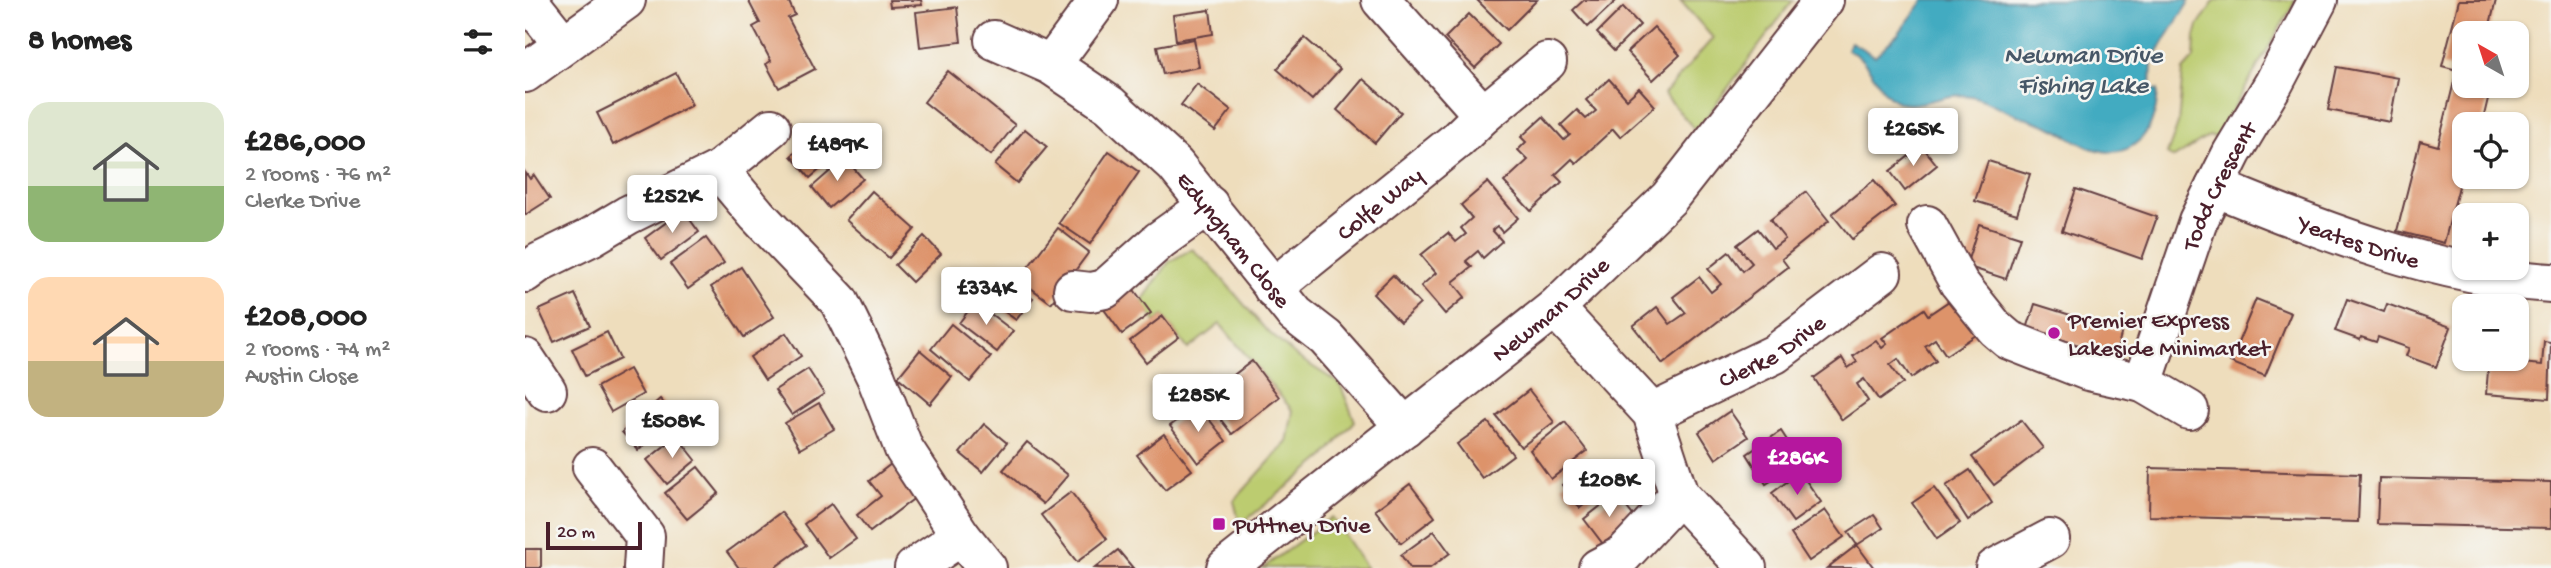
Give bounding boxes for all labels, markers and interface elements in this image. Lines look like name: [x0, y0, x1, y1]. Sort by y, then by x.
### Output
north arrow: [2452, 21, 2529, 98]
map controls: [2452, 21, 2529, 371]
icon: filters: [459, 23, 497, 61]
text: 8 homes: [28, 25, 131, 60]
water label: Newman Drive Fishing Lake: [2004, 42, 2164, 103]
pin: £265K: [1864, 108, 1962, 168]
button: locate: [2452, 112, 2529, 189]
street label: Todd Crescent: [2177, 116, 2266, 257]
text: £265K: [1884, 117, 1942, 144]
pin: £489K: [788, 124, 886, 183]
text: £286,000: [245, 127, 365, 162]
icon: home: [84, 130, 168, 214]
text: £489K: [808, 132, 866, 159]
text: 2 rooms · 76 m²: [245, 162, 391, 189]
street label: Colfe Way: [1332, 162, 1430, 249]
street label: Edyngham Close: [1168, 167, 1296, 316]
pin: £252K: [623, 176, 721, 235]
text: £252K: [643, 184, 701, 211]
text: Clerke Drive: [245, 189, 360, 216]
button: +: [2452, 203, 2529, 280]
street label: Yeates Drive: [2291, 210, 2423, 278]
street label: Newman Drive: [1487, 252, 1618, 370]
pin: £334K: [937, 268, 1035, 327]
text: £334K: [957, 276, 1015, 303]
button: −: [2452, 294, 2529, 371]
text: £208,000: [245, 302, 367, 337]
icon: home: [84, 305, 168, 389]
place label: Premier Express Lakeside Minimarket: [2067, 308, 2272, 365]
street label: Clerke Drive: [1715, 309, 1833, 397]
marker: Premier Express Lakeside Minimarket: [2046, 325, 2062, 341]
text: 2 rooms · 74 m²: [245, 337, 390, 364]
text: Austin Close: [245, 364, 358, 391]
pin: £285K: [1149, 374, 1247, 434]
text: £285K: [1169, 383, 1227, 410]
pin: £508K: [623, 400, 721, 460]
text: £508K: [642, 409, 702, 436]
pin: £286K: [1748, 438, 1846, 497]
text: £286K: [1768, 446, 1826, 473]
pin: £208K: [1560, 460, 1658, 519]
text: £208K: [1579, 468, 1639, 495]
place label: Puttney Drive: [1232, 513, 1371, 542]
marker: Puttney Drive: [1211, 516, 1227, 532]
scale bar: [546, 519, 642, 551]
text: 20 m: [557, 522, 595, 545]

